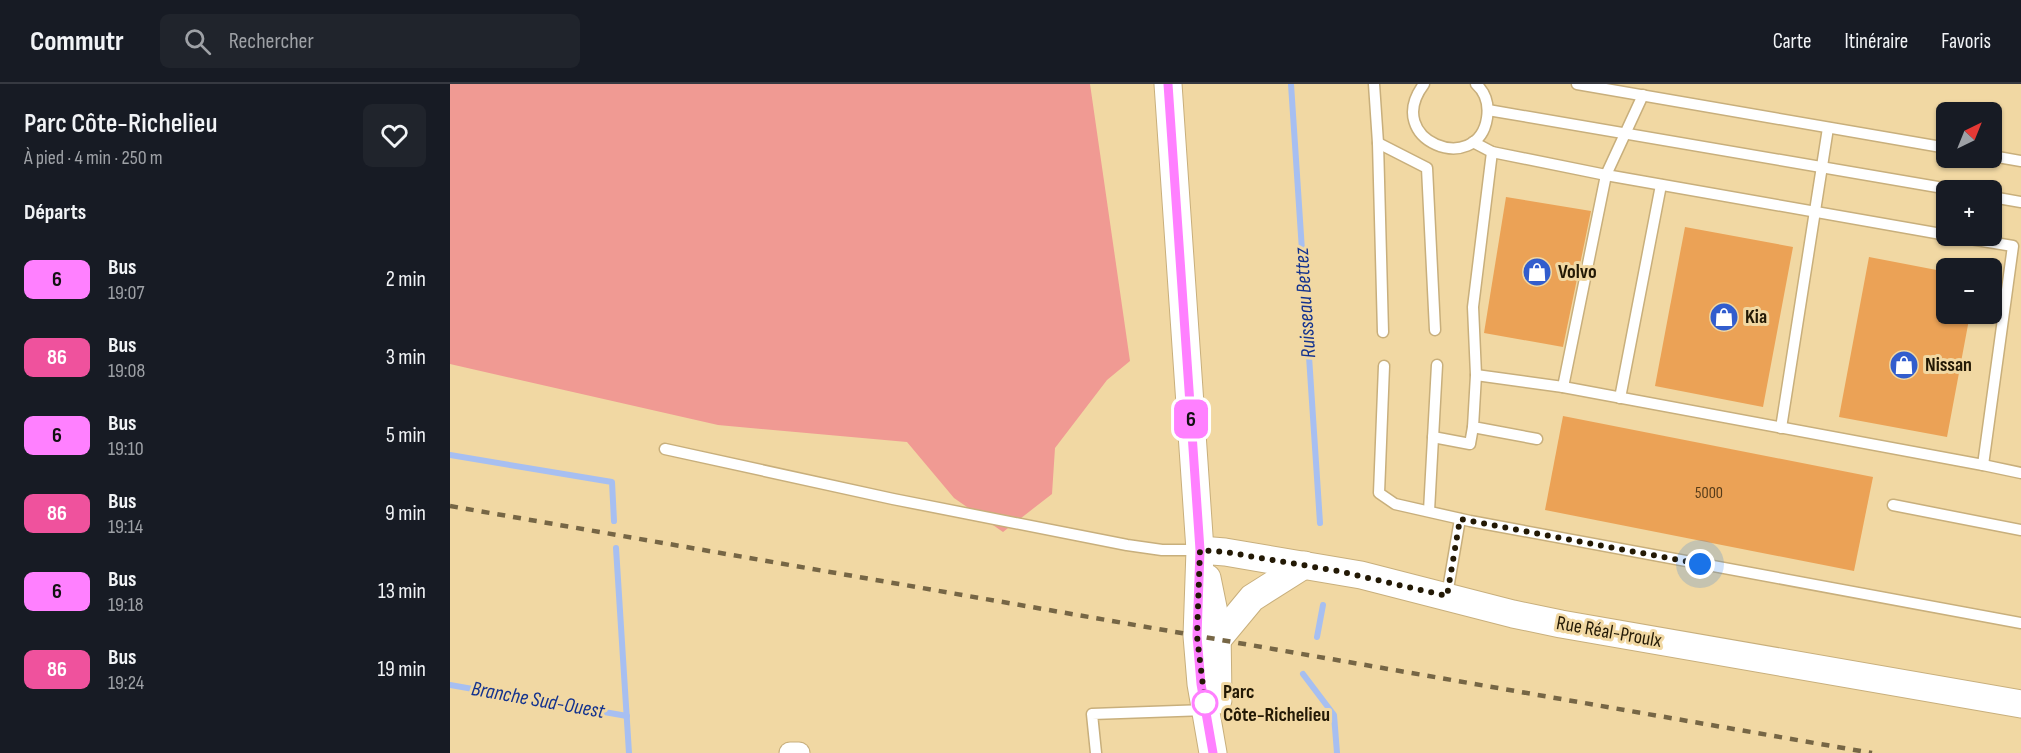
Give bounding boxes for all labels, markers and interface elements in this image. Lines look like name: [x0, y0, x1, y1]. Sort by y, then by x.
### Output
search box: [160, 14, 580, 68]
text: Commutr: [30, 25, 124, 58]
icon: search: [181, 25, 214, 58]
text: Rechercher: [229, 28, 314, 55]
text: Carte: [1773, 29, 1812, 54]
text: Itinéraire: [1845, 29, 1908, 54]
text: Favoris: [1941, 29, 1991, 54]
north arrow: [1936, 102, 2002, 168]
map controls: [1936, 102, 2002, 324]
button: heart: [363, 104, 426, 167]
text: Parc Côte-Richelieu: [24, 107, 217, 140]
text: À pied · 4 min · 250 m: [24, 146, 163, 170]
button: +: [1936, 180, 2002, 246]
text: Départs: [24, 199, 86, 226]
water label: Ruisseau Bettez: [1289, 246, 1321, 359]
text: Bus: [108, 254, 137, 281]
shop icon: Volvo: [1521, 256, 1553, 288]
button: −: [1936, 258, 2002, 324]
place label: Volvo: [1558, 260, 1597, 284]
text: 2 min: [386, 266, 426, 293]
text: 6: [52, 267, 62, 292]
text: 19:07: [108, 281, 145, 305]
shop icon: Kia: [1708, 301, 1740, 333]
place label: Kia: [1745, 305, 1767, 329]
text: Bus: [108, 332, 137, 359]
text: 3 min: [386, 344, 426, 371]
text: 86: [47, 345, 67, 370]
shop icon: Nissan: [1888, 349, 1920, 381]
place label: Nissan: [1925, 353, 1972, 377]
text: 19:08: [108, 359, 145, 383]
line badge: 6: [1172, 400, 1210, 438]
text: 6: [1186, 407, 1196, 432]
text: Bus: [108, 410, 137, 437]
text: 5 min: [386, 422, 426, 449]
text: 6: [52, 423, 62, 448]
text: 19:10: [108, 437, 144, 461]
house number: 5000: [1695, 484, 1723, 503]
text: Bus: [108, 488, 137, 515]
text: 9 min: [385, 500, 426, 527]
text: 86: [47, 501, 67, 526]
text: 19:14: [108, 515, 143, 539]
your location: [1685, 549, 1715, 579]
text: Bus: [108, 566, 137, 593]
text: 13 min: [378, 578, 426, 605]
text: 6: [52, 579, 62, 604]
text: 19:18: [108, 593, 143, 617]
street label: Rue Réal-Proulx: [1555, 611, 1664, 653]
text: Bus: [108, 644, 137, 671]
text: 19 min: [377, 656, 426, 683]
text: 86: [47, 657, 67, 682]
text: 19:24: [108, 671, 144, 695]
water label: Branche Sud-Ouest: [470, 676, 607, 724]
place label: Parc Côte-Richelieu: [1223, 680, 1330, 727]
marker: Parc Côte-Richelieu: [1192, 690, 1218, 716]

